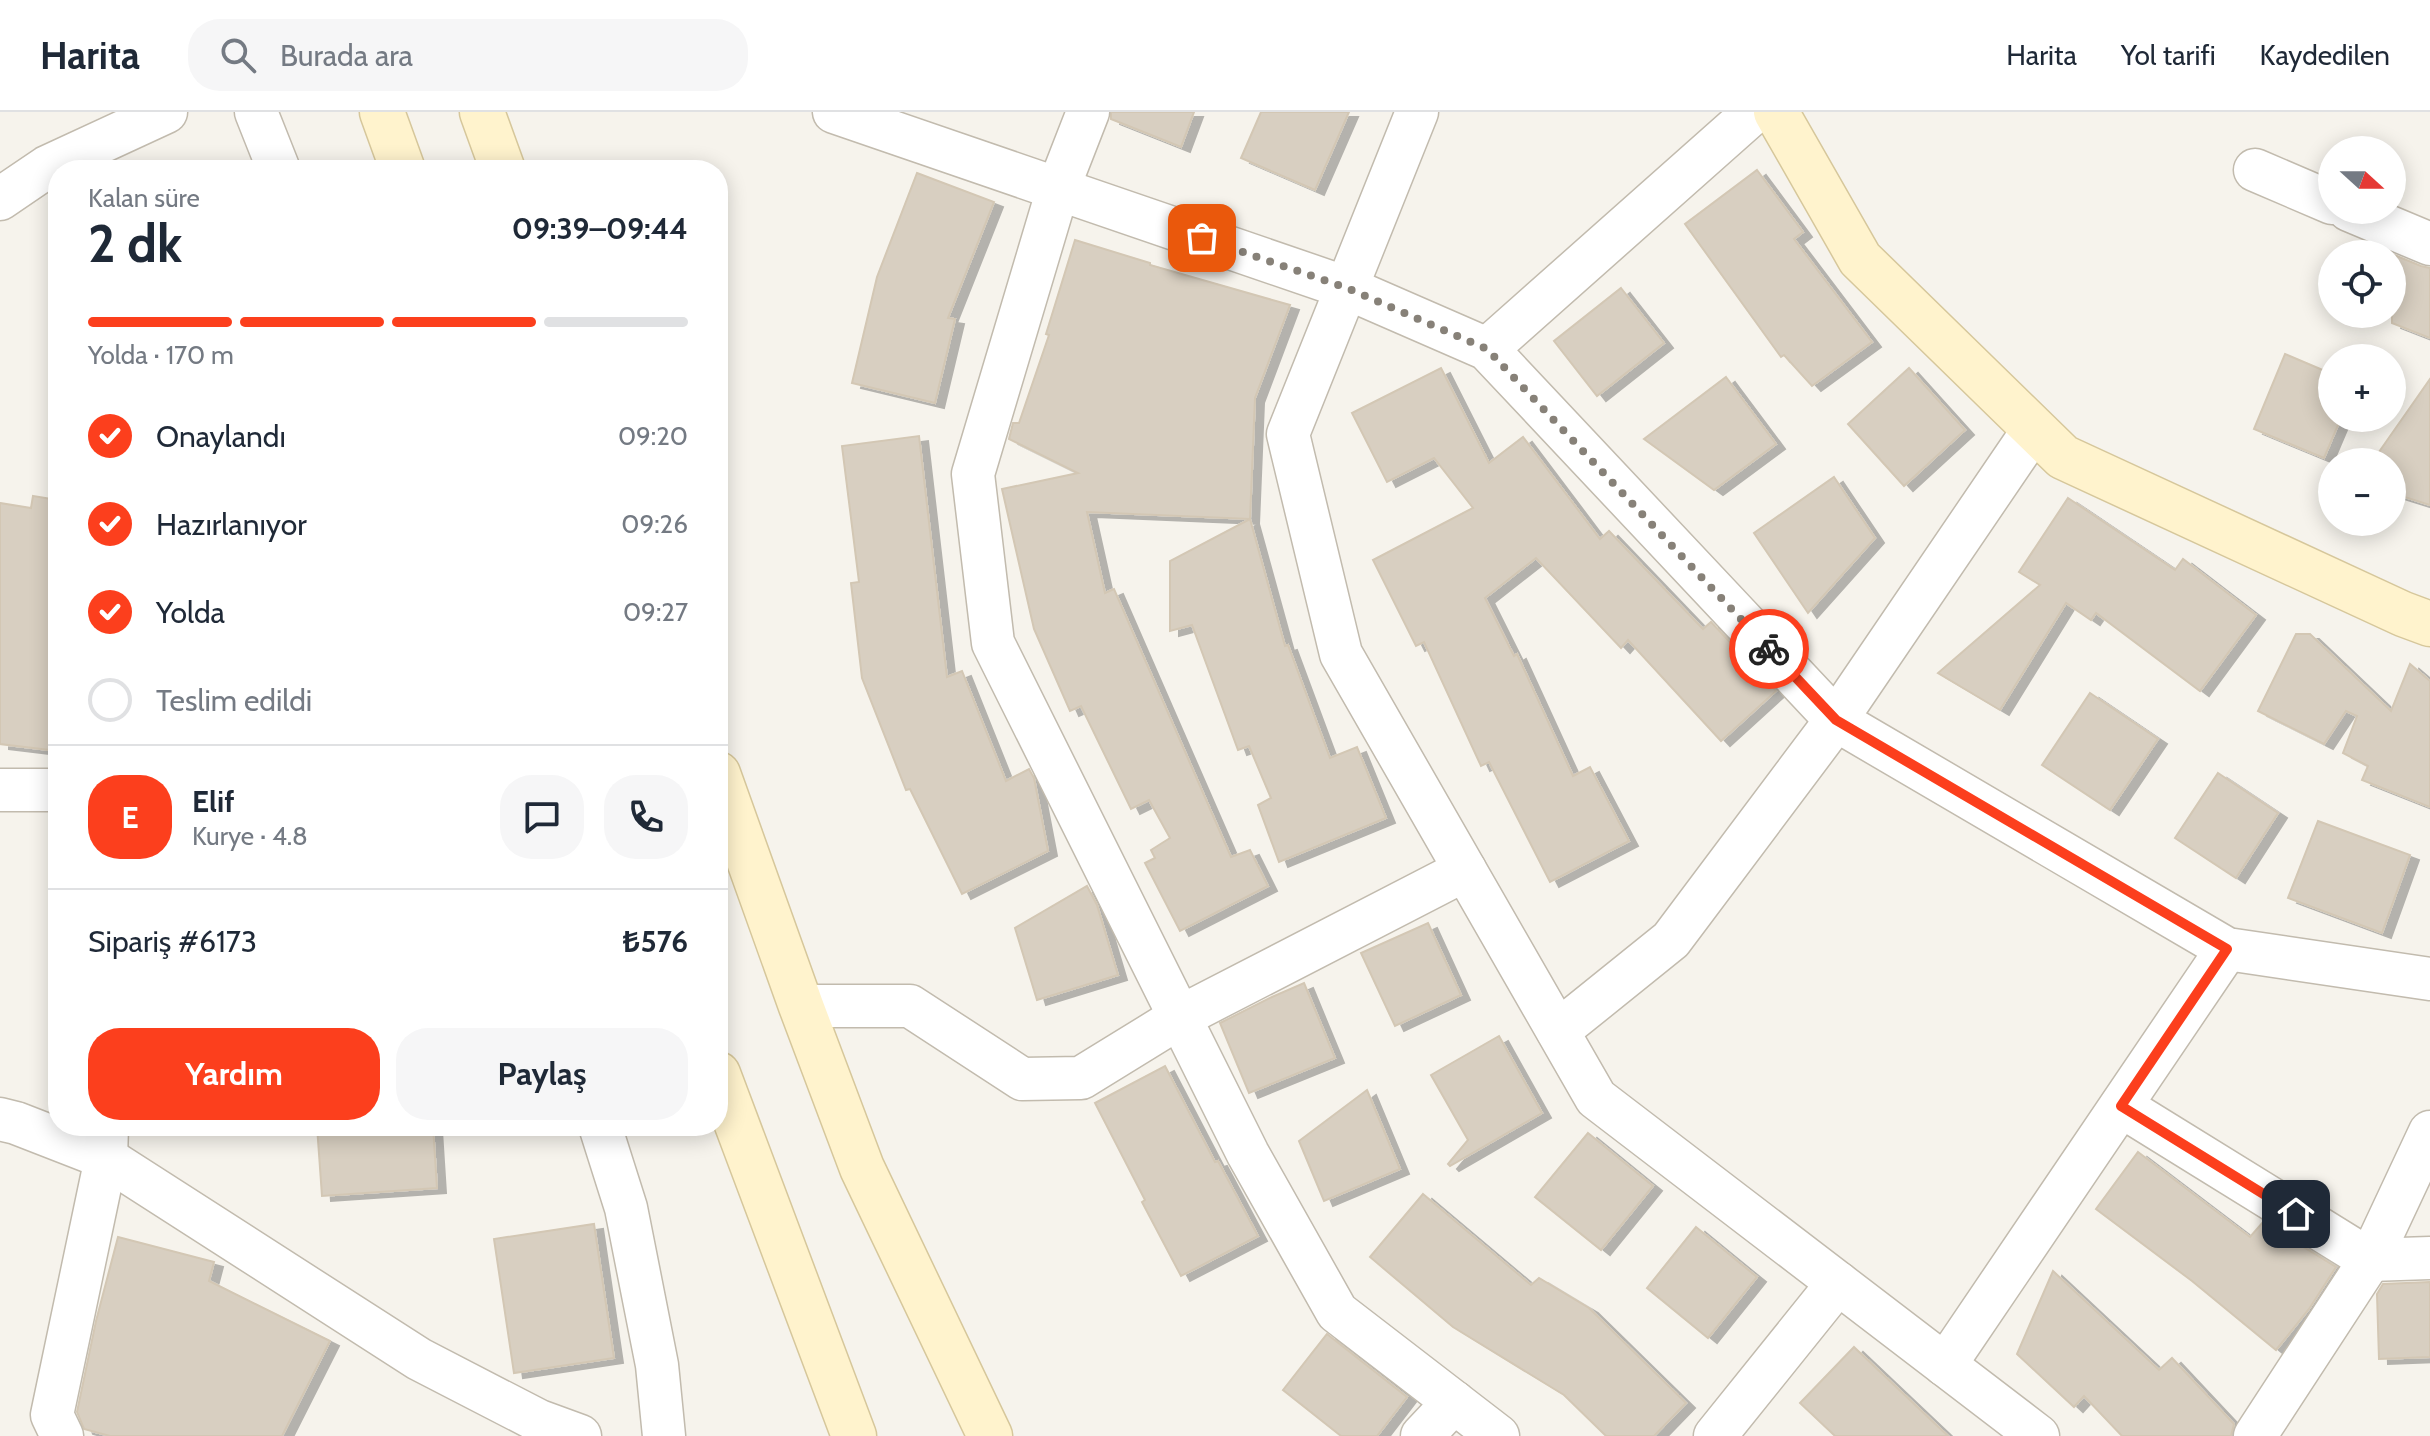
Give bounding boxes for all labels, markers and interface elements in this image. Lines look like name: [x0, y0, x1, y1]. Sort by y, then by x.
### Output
search box: [188, 19, 748, 91]
text: Harita: [40, 32, 140, 79]
icon: search: [216, 33, 260, 77]
text: Burada ara: [280, 37, 413, 74]
text: Harita: [2006, 38, 2077, 72]
text: Yol tarifi: [2121, 38, 2216, 72]
text: Kaydedilen: [2260, 38, 2390, 72]
north arrow: [2318, 136, 2406, 224]
map controls: [2318, 136, 2406, 536]
text: Kalan süre: [88, 182, 200, 214]
pin: [1168, 204, 1236, 272]
text: 09:39–09:44: [512, 210, 688, 247]
text: 2 dk: [88, 212, 182, 275]
icon: bag: [1180, 216, 1224, 260]
button: locate: [2318, 240, 2406, 328]
text: Yolda · 170 m: [88, 339, 234, 371]
button: +: [2318, 344, 2406, 432]
icon: check: [88, 414, 132, 458]
text: Onaylandı: [156, 418, 286, 455]
text: 09:20: [618, 420, 688, 452]
button: −: [2318, 448, 2406, 536]
icon: check: [88, 502, 132, 546]
text: Hazırlanıyor: [156, 506, 307, 543]
text: 09:26: [621, 508, 688, 540]
icon: check: [88, 590, 132, 634]
text: Yolda: [156, 594, 225, 631]
text: 09:27: [623, 596, 688, 628]
courier: [1729, 609, 1809, 689]
icon: bike: [1747, 627, 1791, 671]
text: Teslim edildi: [156, 682, 312, 719]
button: chat: [500, 775, 584, 859]
button: phone: [604, 775, 688, 859]
text: Elif: [192, 783, 234, 820]
text: E: [121, 799, 139, 836]
text: Kurye · 4.8: [192, 820, 308, 852]
text: Sipariş #6173: [88, 923, 257, 960]
text: ₺576: [623, 923, 688, 960]
button: Yardım: [88, 1028, 380, 1120]
button: Paylaş: [396, 1028, 688, 1120]
pin: [2262, 1180, 2330, 1248]
icon: home: [2274, 1192, 2318, 1236]

